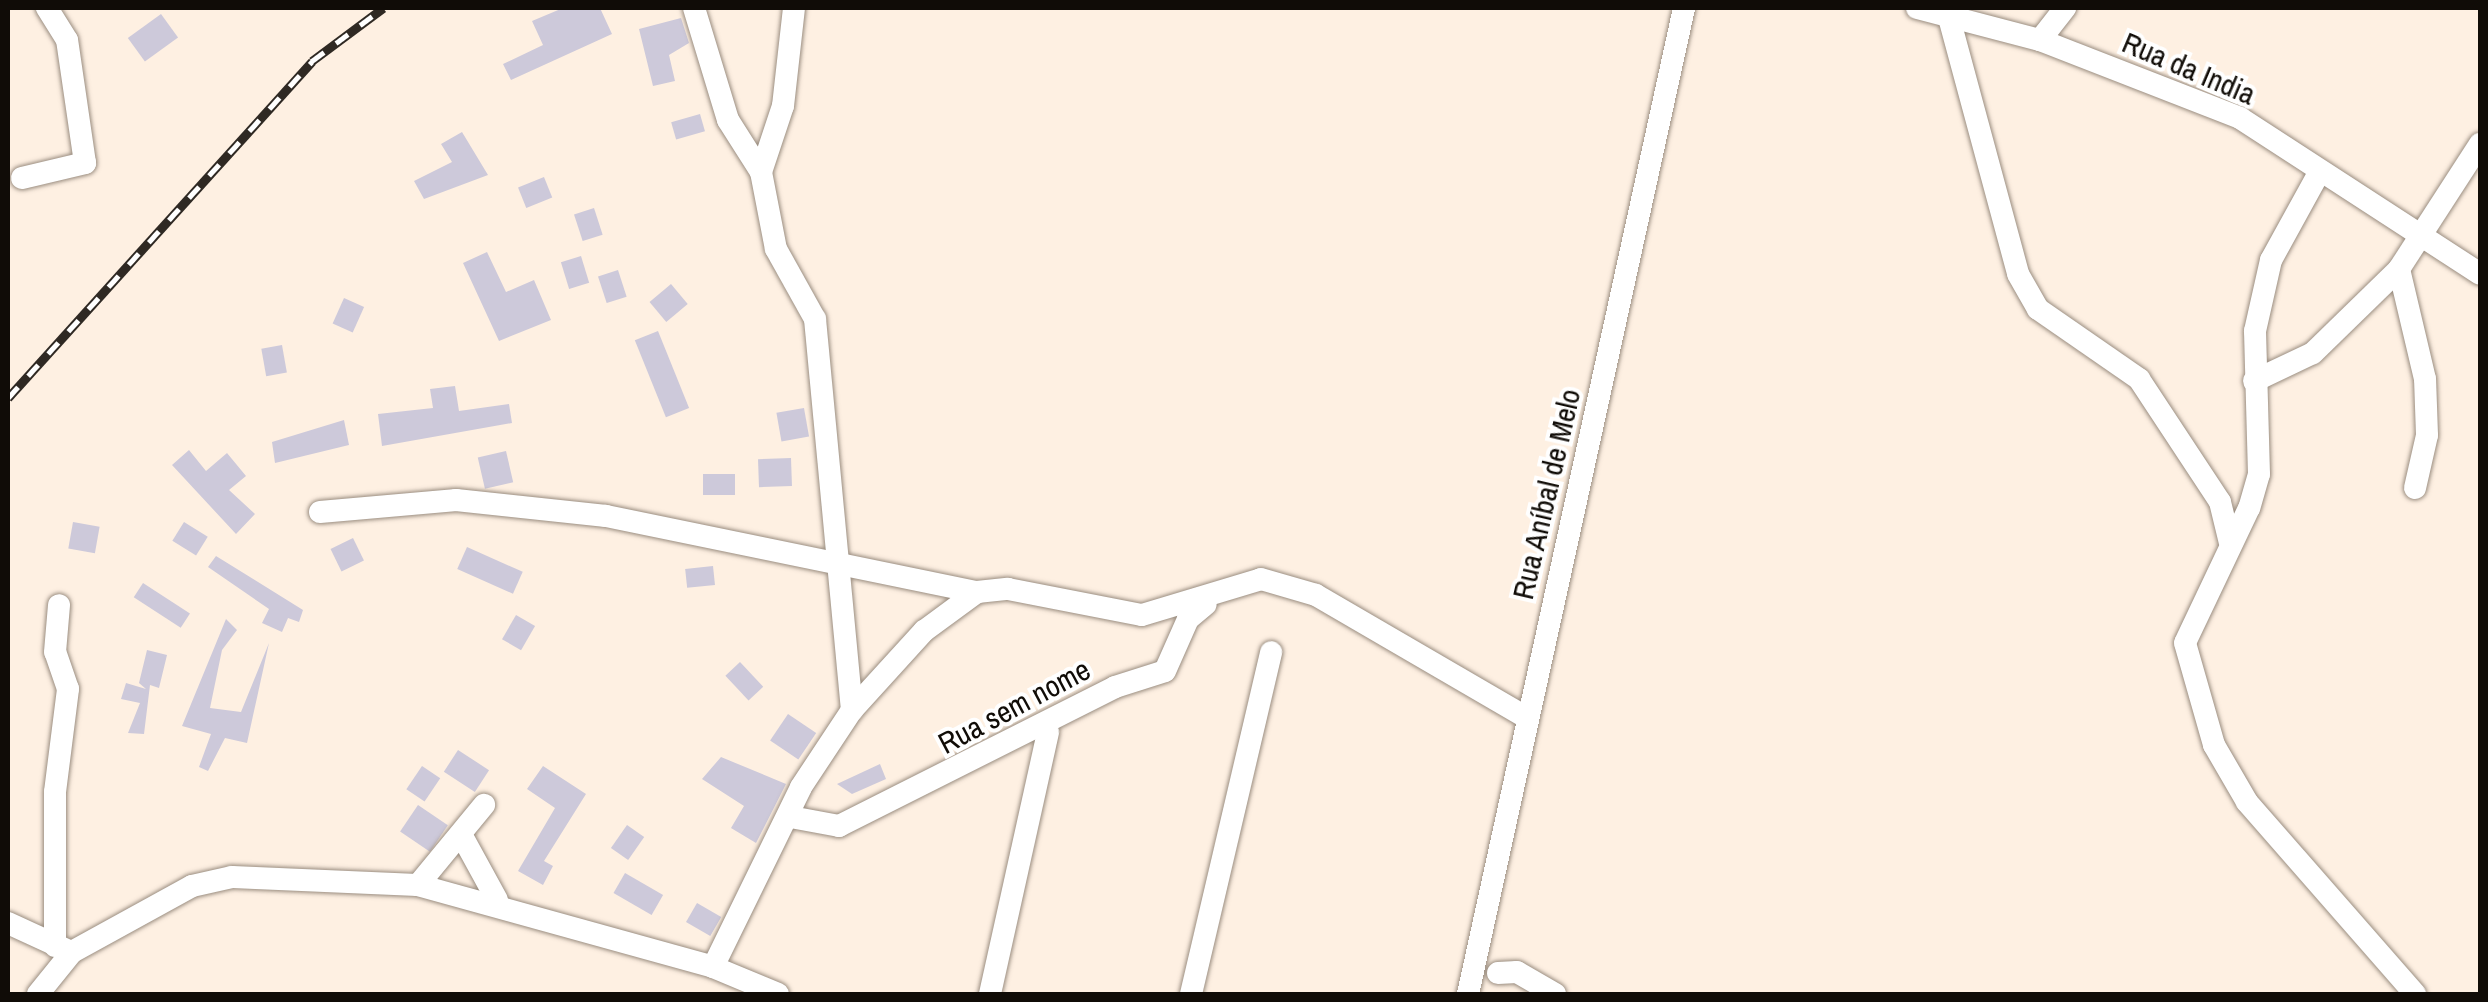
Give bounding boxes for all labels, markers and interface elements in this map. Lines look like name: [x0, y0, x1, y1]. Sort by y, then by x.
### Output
street label: Rua da India: [2117, 24, 2261, 112]
street label: Rua Aníbal de Melo: [1504, 385, 1588, 603]
street label: Rua sem nome: [932, 651, 1096, 761]

